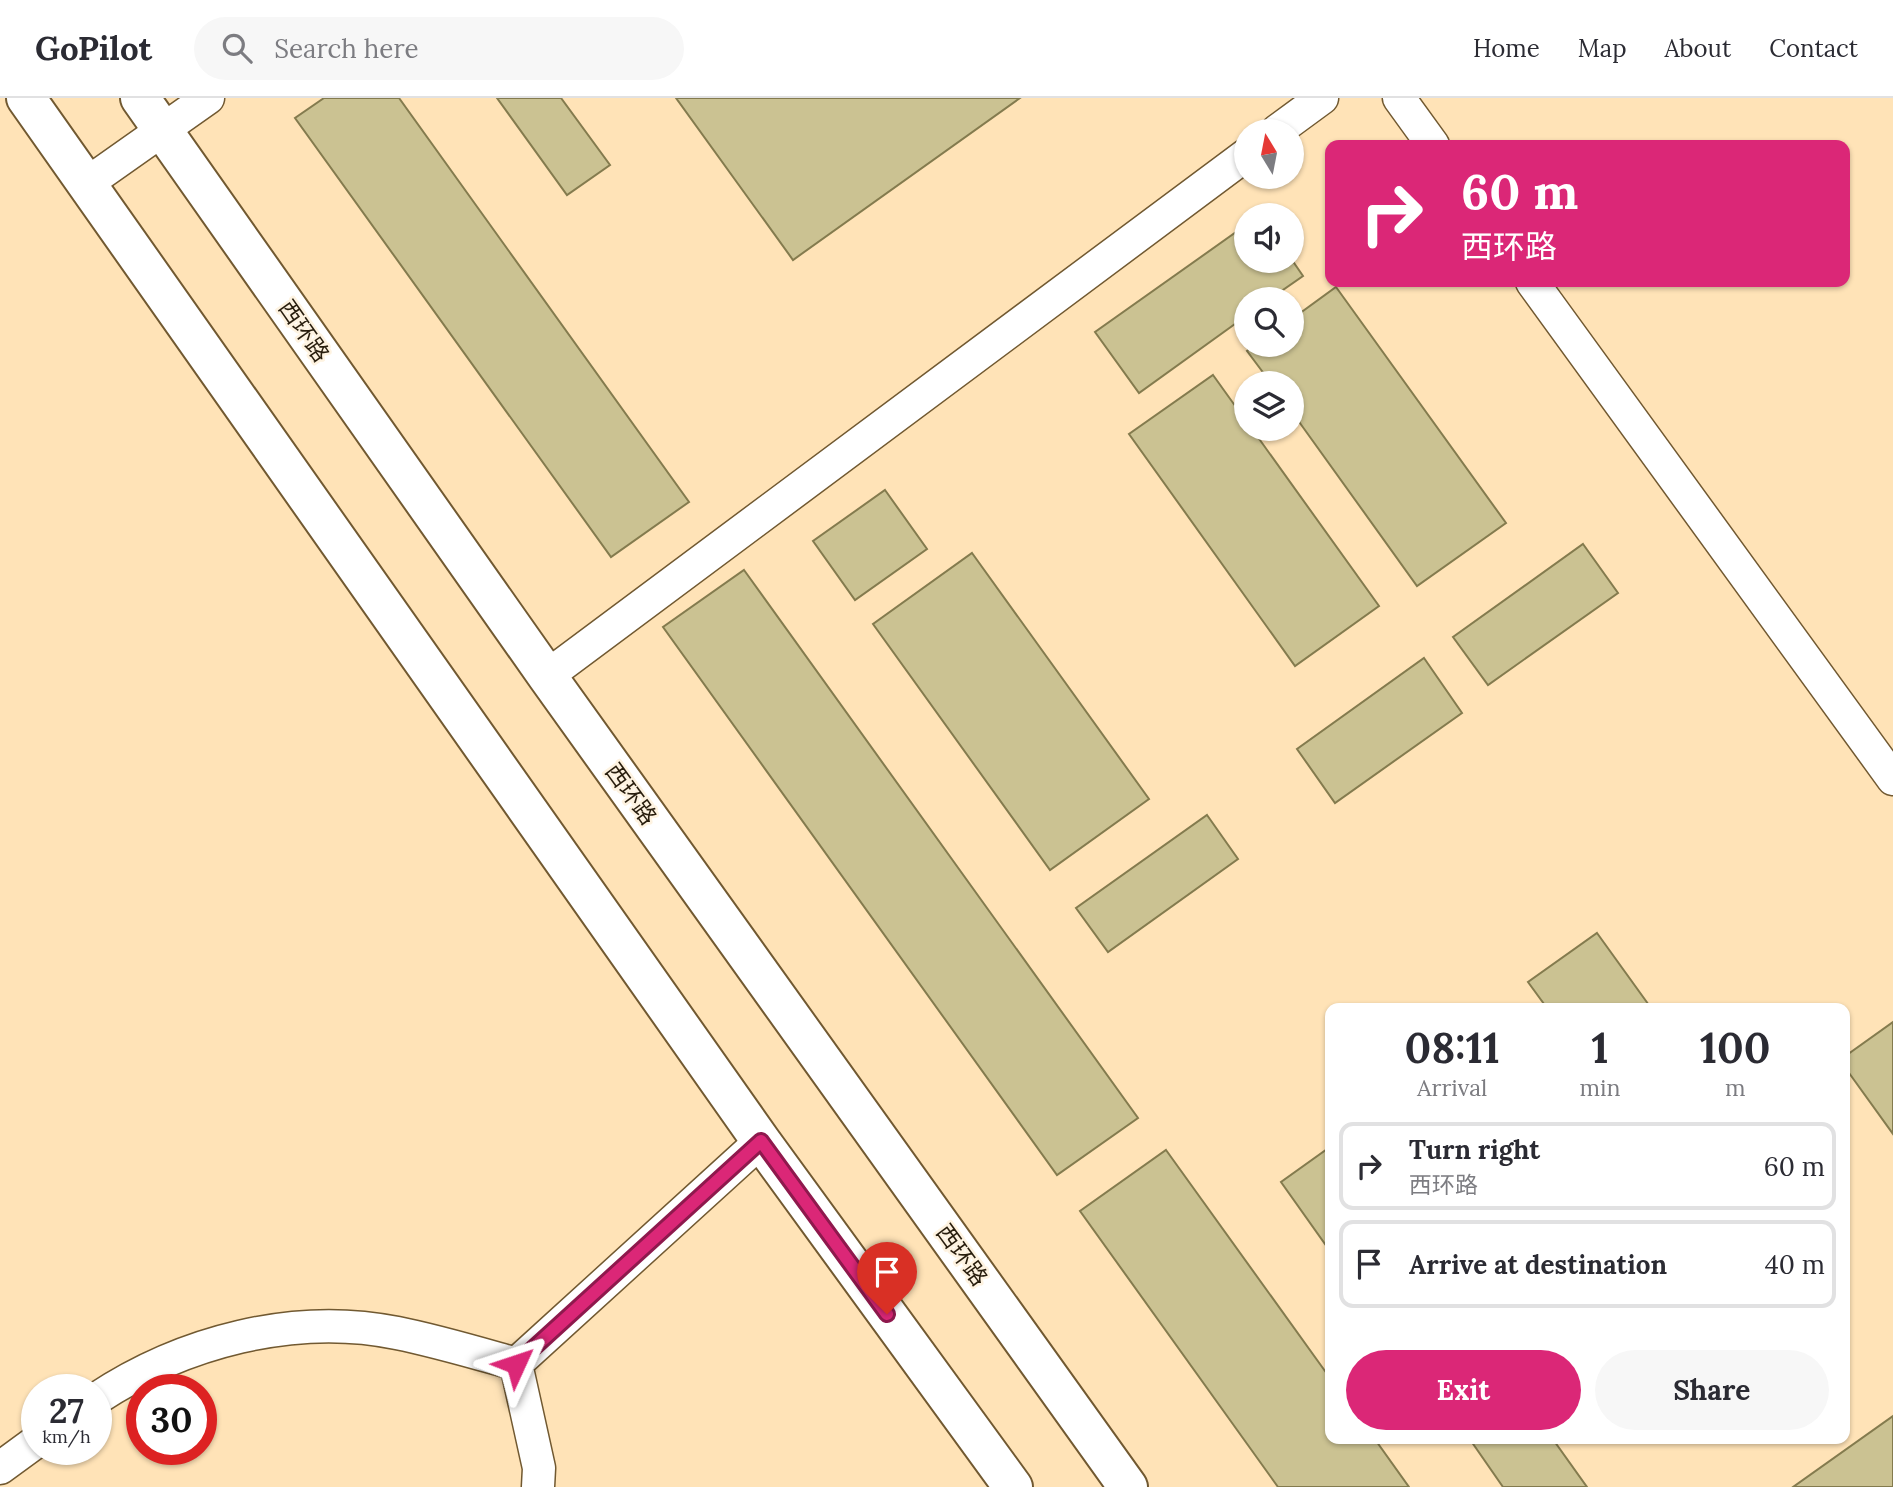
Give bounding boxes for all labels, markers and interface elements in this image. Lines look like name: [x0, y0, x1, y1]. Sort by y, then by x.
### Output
search box: [194, 17, 684, 80]
text: GoPilot: [35, 27, 152, 69]
icon: search: [218, 29, 256, 67]
text: Search here: [274, 32, 419, 65]
text: Home: [1473, 33, 1540, 64]
text: Map: [1578, 33, 1627, 64]
text: About: [1665, 33, 1731, 64]
text: Contact: [1769, 33, 1858, 64]
north arrow: [1234, 119, 1304, 189]
map controls: [1234, 119, 1304, 441]
text: 60 m: [1461, 160, 1578, 222]
icon: right: [1346, 168, 1437, 259]
button: sound: [1234, 203, 1304, 273]
text: 西环路: [1461, 226, 1557, 267]
button: search: [1234, 287, 1304, 357]
street label: 西环路: [273, 294, 336, 367]
button: layers: [1234, 371, 1304, 441]
street label: 西环路: [599, 757, 663, 830]
text: 08:11: [1405, 1021, 1500, 1075]
text: 1: [1591, 1021, 1608, 1075]
text: 100: [1700, 1021, 1770, 1075]
text: Arrival: [1417, 1073, 1487, 1102]
text: min: [1579, 1073, 1620, 1102]
text: m: [1725, 1073, 1745, 1102]
text: Turn right: [1409, 1133, 1540, 1166]
icon: right: [1350, 1147, 1388, 1185]
text: 60 m: [1764, 1150, 1825, 1183]
text: 西环路: [1409, 1170, 1478, 1199]
street label: 西环路: [930, 1218, 994, 1291]
pin: [857, 1242, 917, 1314]
icon: arrive: [1350, 1245, 1388, 1283]
text: Arrive at destination: [1409, 1248, 1667, 1281]
text: 40 m: [1765, 1248, 1825, 1281]
icon: arrive: [868, 1253, 906, 1291]
position arrow: [479, 1327, 553, 1401]
button: Exit: [1346, 1350, 1581, 1430]
button: Share: [1595, 1350, 1829, 1430]
speed limit sign: 30: [126, 1374, 217, 1465]
text: 27: [49, 1388, 84, 1433]
text: km/h: [42, 1425, 91, 1448]

